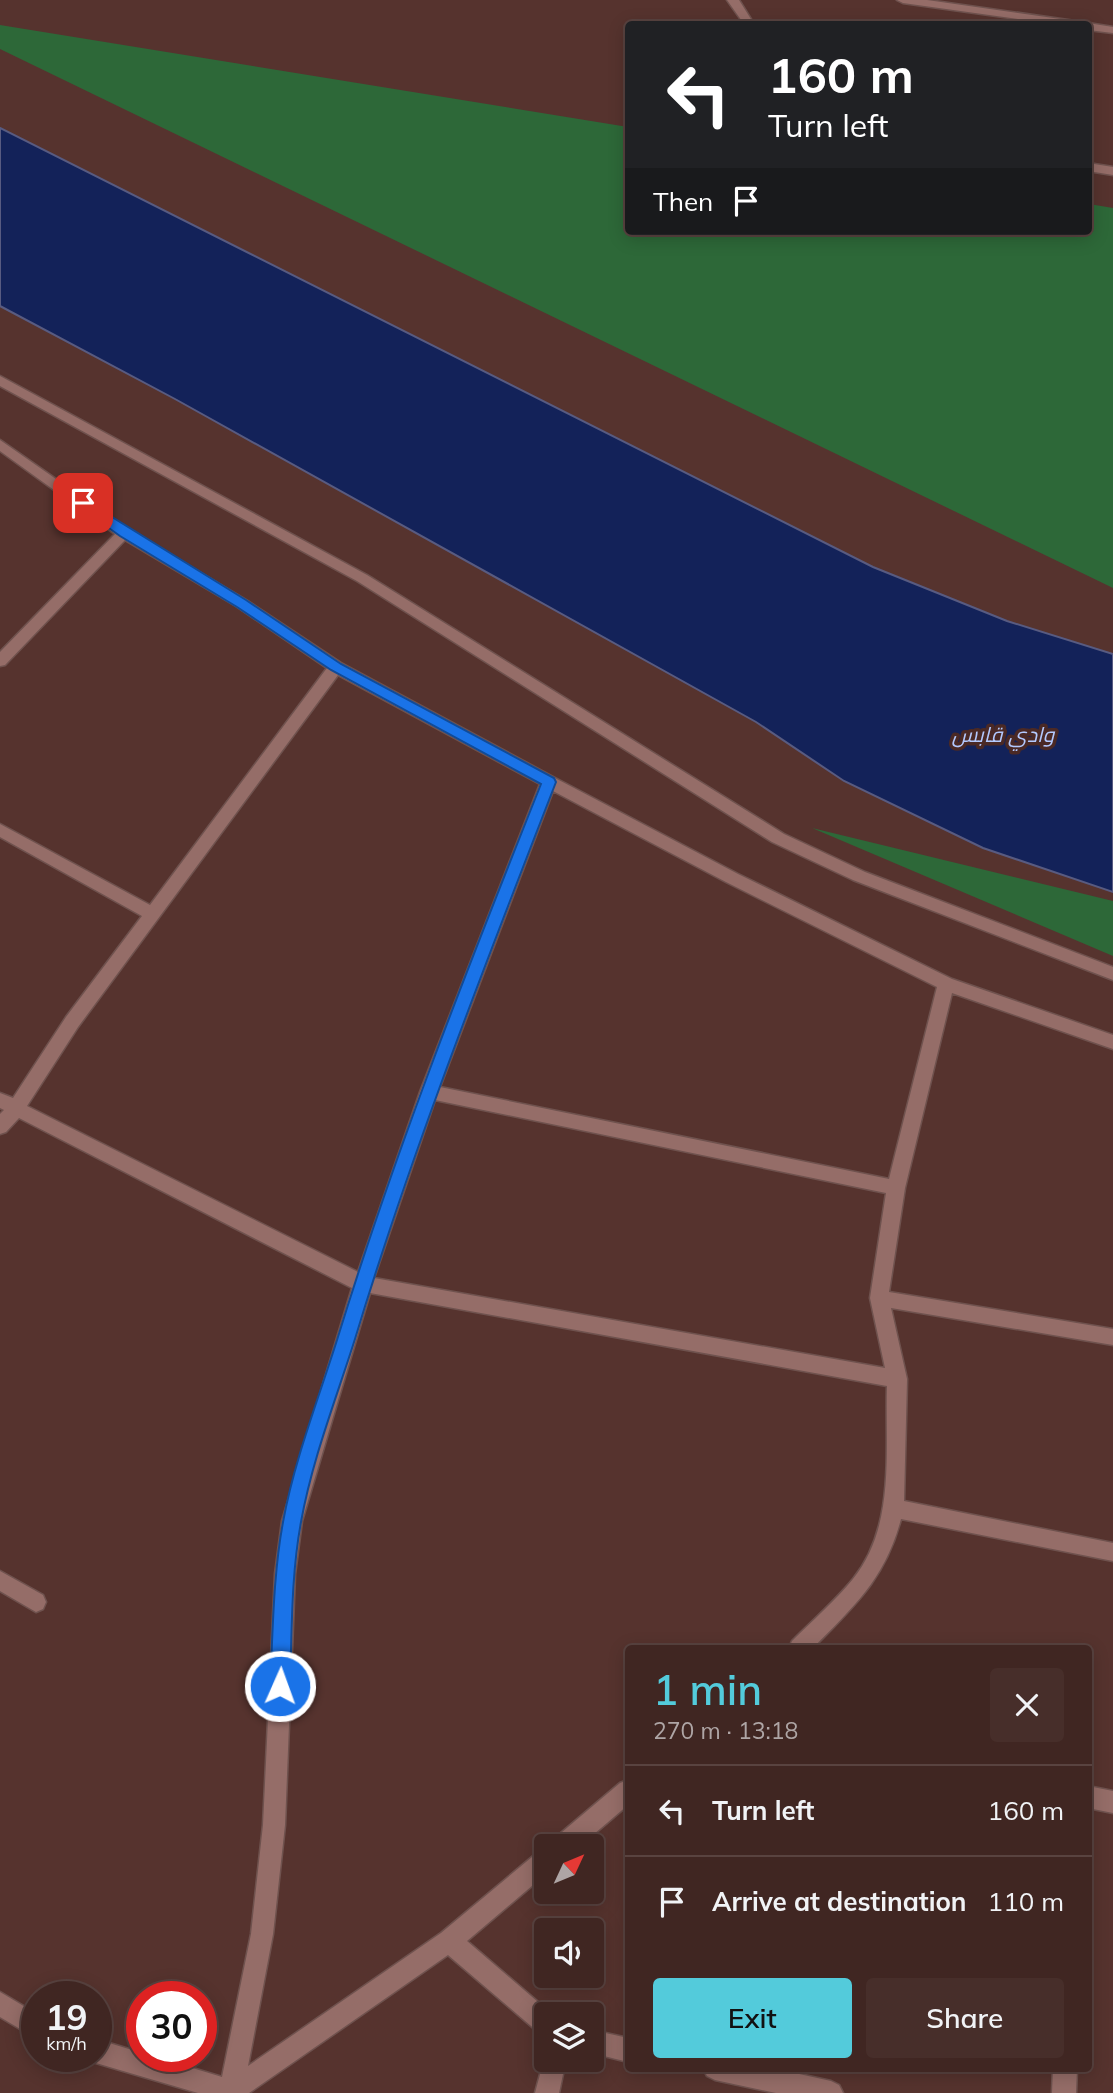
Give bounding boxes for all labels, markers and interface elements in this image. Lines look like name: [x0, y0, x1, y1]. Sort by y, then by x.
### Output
text: 160 m: [768, 44, 914, 105]
icon: left: [653, 49, 744, 140]
text: Turn left: [768, 105, 888, 145]
icon: arrive: [727, 182, 765, 220]
text: Then: [653, 185, 713, 218]
pin: [53, 473, 113, 533]
icon: arrive: [64, 484, 102, 522]
water label: وادي قابس: [952, 721, 1056, 752]
position arrow: [243, 1649, 317, 1723]
text: 1 min: [653, 1663, 762, 1716]
button: close: [990, 1668, 1064, 1742]
text: 270 m · 13:18: [653, 1716, 798, 1745]
icon: left: [653, 1792, 691, 1830]
text: Turn left: [712, 1794, 814, 1827]
text: 160 m: [988, 1794, 1064, 1827]
north arrow: [534, 1834, 604, 1904]
map controls: [534, 1834, 604, 2072]
icon: arrive: [653, 1883, 691, 1921]
text: Arrive at destination: [712, 1885, 967, 1918]
text: 110 m: [988, 1885, 1064, 1918]
button: sound: [534, 1918, 604, 1988]
button: Exit: [653, 1978, 852, 2058]
button: Share: [866, 1978, 1064, 2058]
speed limit sign: 30: [126, 1981, 217, 2072]
text: 19: [45, 1995, 88, 2039]
button: layers: [534, 2002, 604, 2072]
text: km/h: [46, 2032, 87, 2055]

